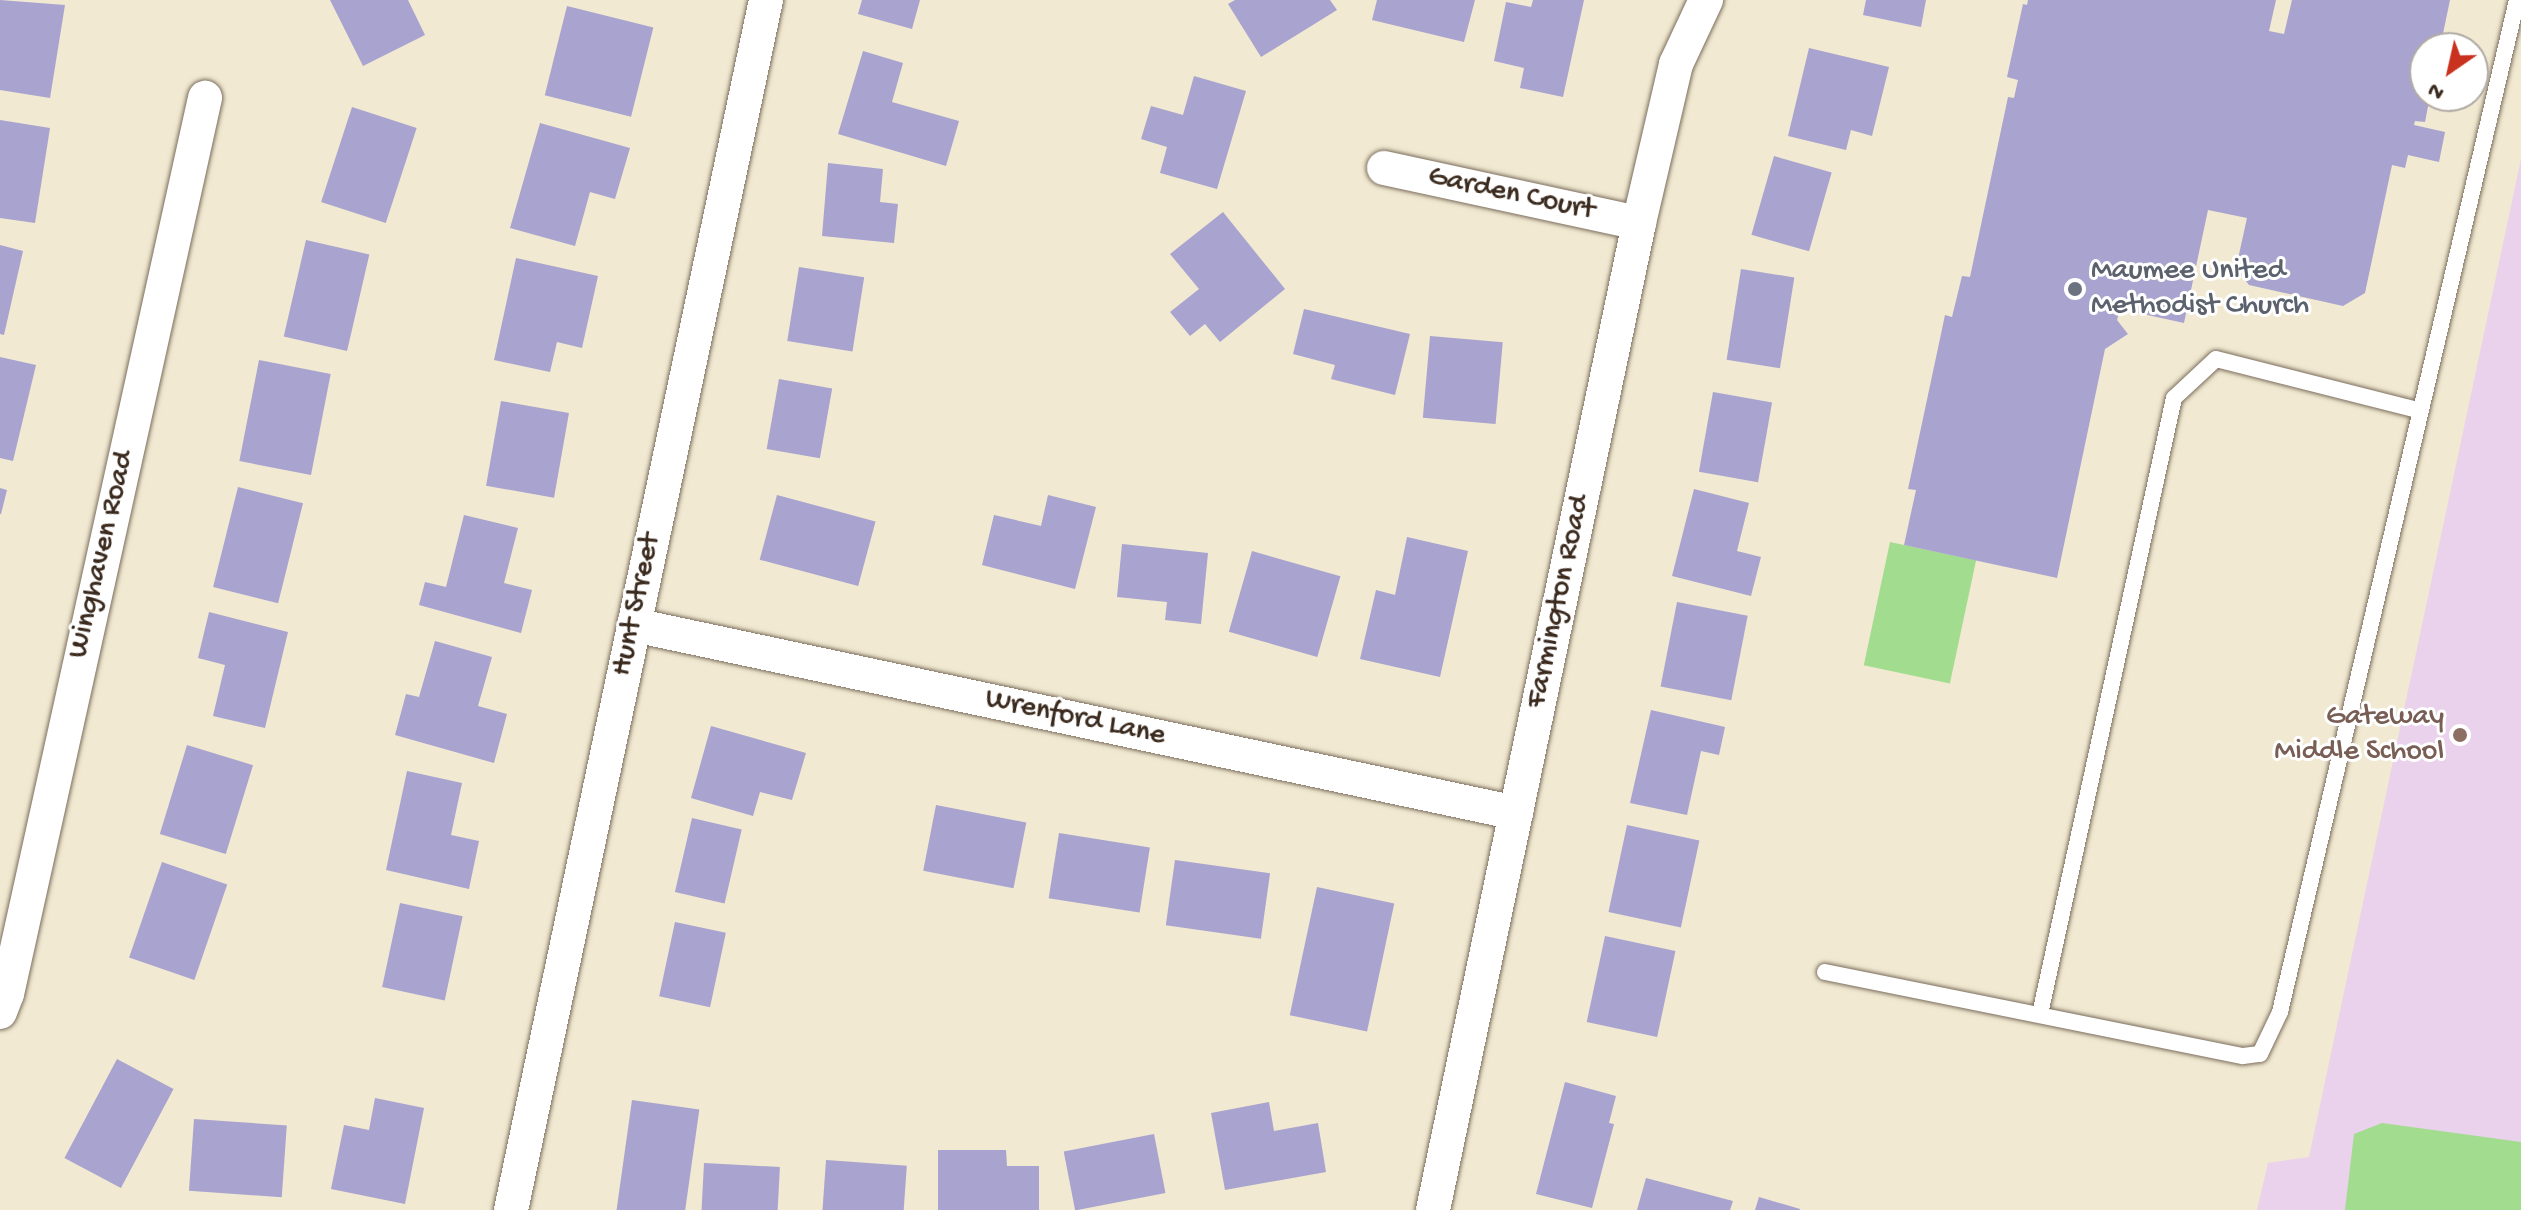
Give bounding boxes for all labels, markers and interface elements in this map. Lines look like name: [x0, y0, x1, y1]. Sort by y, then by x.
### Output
north arrow: [2409, 32, 2489, 112]
text: N: [2423, 75, 2450, 105]
street label: Garden Court: [1424, 160, 1598, 230]
place label: Maumee United Methodist Church: [2091, 254, 2309, 324]
marker: Maumee United Methodist Church: [2066, 280, 2084, 298]
street label: Winghaven Road: [62, 448, 144, 662]
street label: Farmington Road: [1520, 492, 1600, 712]
street label: Hunt Street: [605, 530, 671, 680]
street label: Wrenford Lane: [982, 682, 1168, 756]
place label: Gateway Middle School: [2274, 700, 2444, 770]
marker: Gateway Middle School: [2451, 726, 2469, 744]

